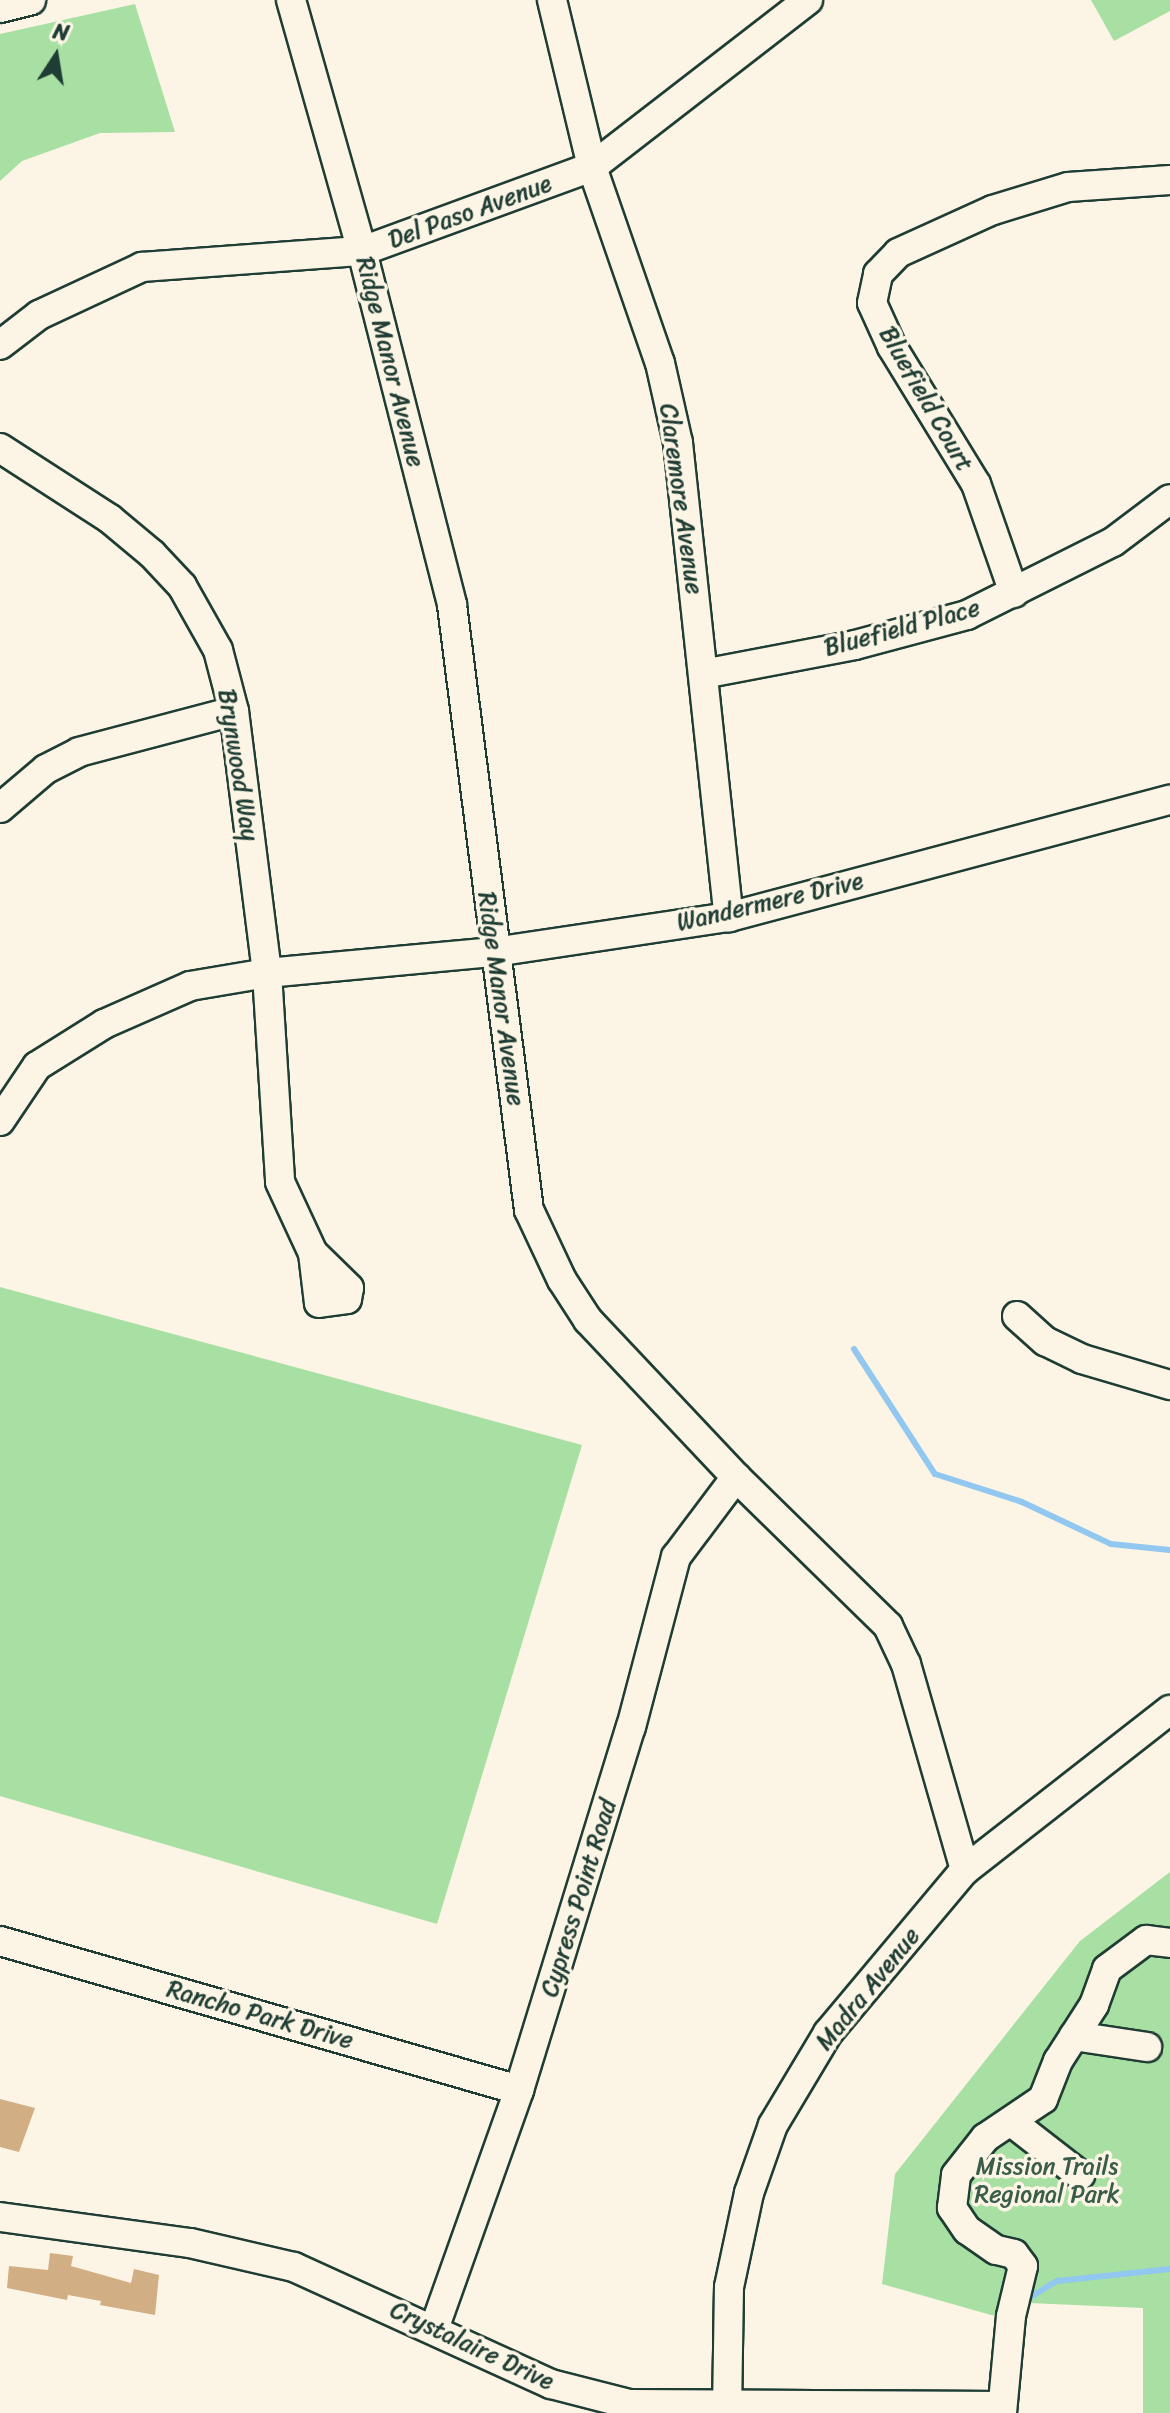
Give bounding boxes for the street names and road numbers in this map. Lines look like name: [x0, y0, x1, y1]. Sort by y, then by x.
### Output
street label: Del Paso Avenue: [384, 169, 556, 255]
street label: Ridge Manor Avenue: [350, 255, 430, 469]
street label: Bluefield Court: [873, 321, 979, 477]
street label: Claremore Avenue: [653, 402, 709, 596]
street label: Bluefield Place: [821, 593, 983, 663]
street label: Brynwood Way: [212, 687, 264, 843]
street label: Wandermere Drive: [674, 866, 866, 938]
street label: Ridge Manor Avenue: [472, 891, 530, 1107]
street label: Cypress Point Road: [535, 1796, 623, 2000]
street label: Madra Avenue: [810, 1922, 926, 2056]
street label: Rancho Park Drive: [164, 1975, 356, 2055]
street label: Crystalaire Drive: [385, 2295, 559, 2397]

